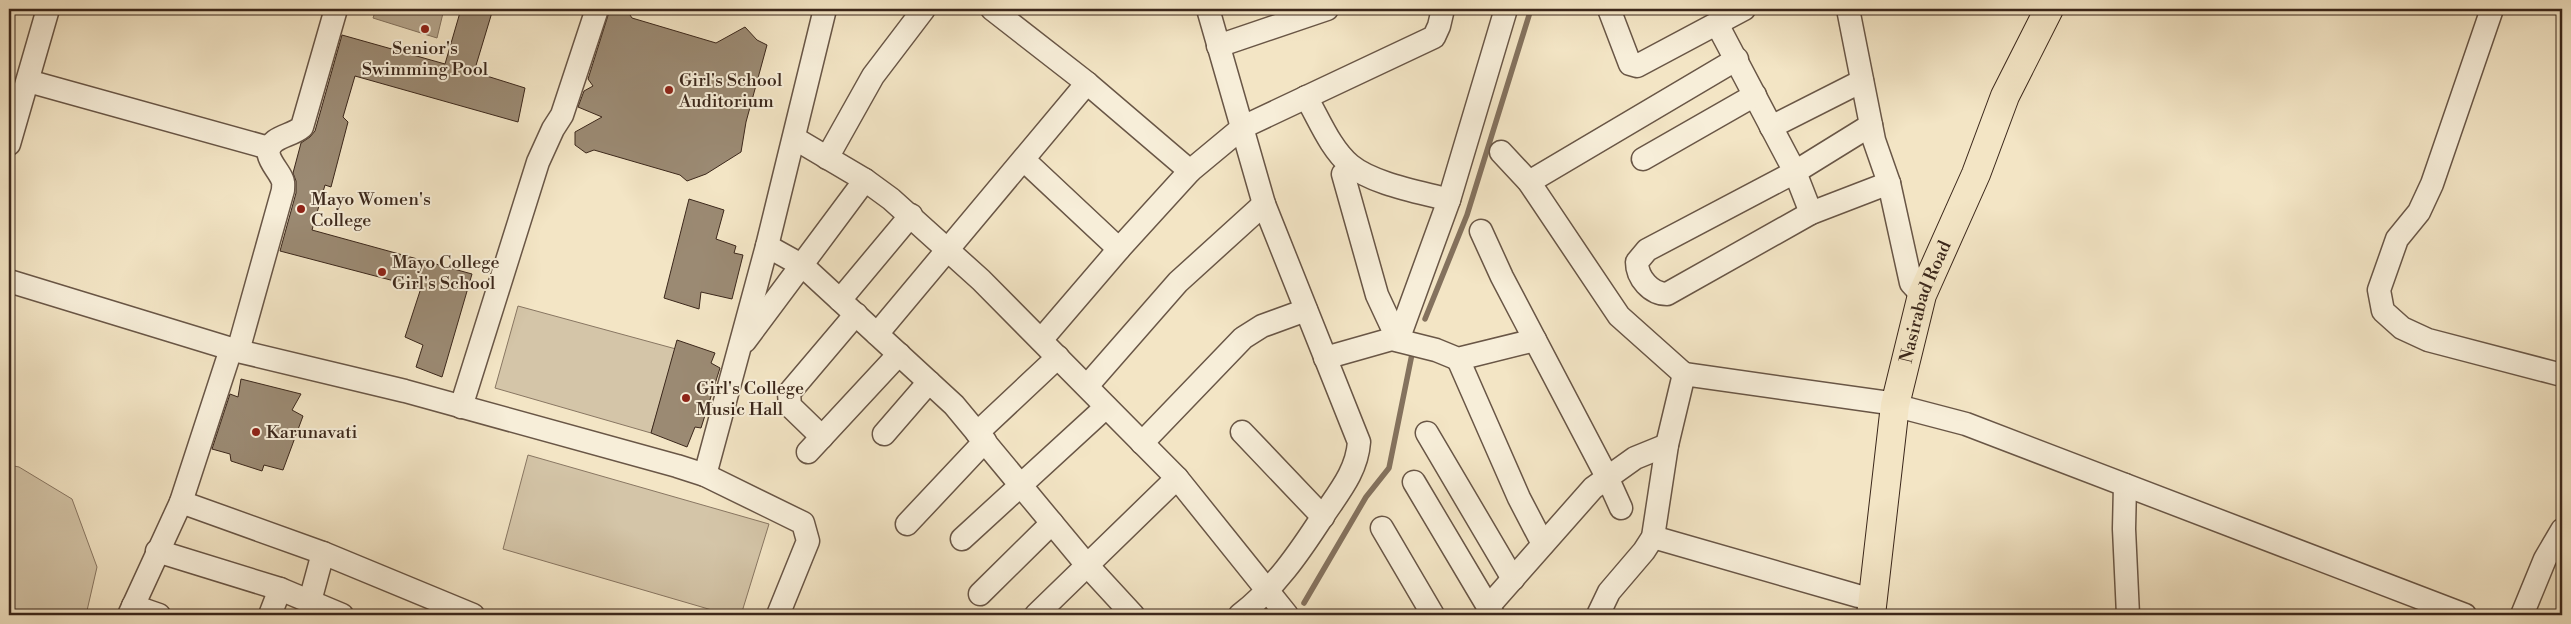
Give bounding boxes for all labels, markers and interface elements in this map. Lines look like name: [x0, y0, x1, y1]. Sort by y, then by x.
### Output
marker: Senior's Swimming Pool: [419, 23, 431, 35]
place label: Senior's Swimming Pool: [362, 37, 489, 81]
place label: Girl's School Auditorium: [678, 69, 783, 113]
marker: Girl's School Auditorium: [663, 84, 675, 96]
place label: Mayo Women's College: [311, 188, 431, 232]
marker: Mayo Women's College: [295, 203, 307, 215]
street label: Nasirabad Road: [1894, 236, 1957, 365]
place label: Mayo College Girl's School: [392, 251, 500, 295]
marker: Mayo College Girl's School: [376, 266, 388, 278]
place label: Girl's College Music Hall: [696, 377, 804, 421]
marker: Girl's College Music Hall: [680, 392, 692, 404]
place label: Karunavati: [266, 421, 358, 444]
marker: Karunavati: [250, 426, 262, 438]

